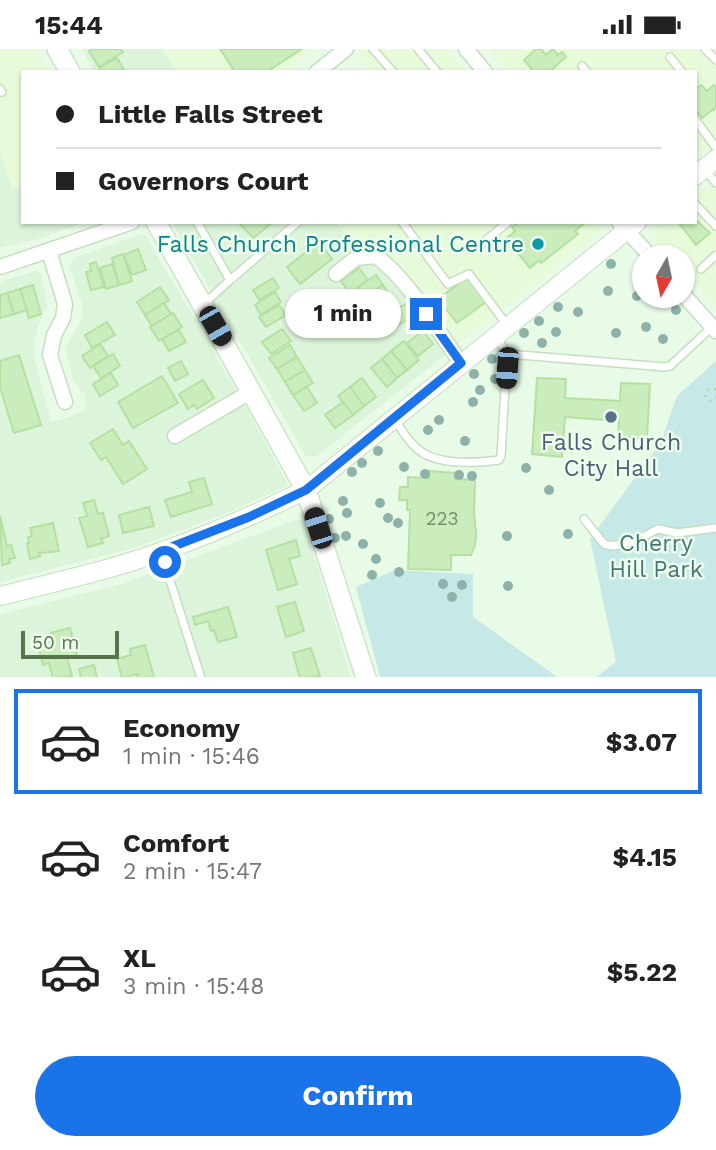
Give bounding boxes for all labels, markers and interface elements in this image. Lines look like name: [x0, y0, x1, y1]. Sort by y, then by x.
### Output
text: 15:44: [35, 10, 103, 40]
text: Little Falls Street: [98, 99, 323, 129]
text: Governors Court: [98, 166, 308, 196]
place label: Falls Church Professional Centre: [157, 231, 524, 258]
marker: Falls Church Professional Centre: [530, 236, 546, 252]
north arrow: [632, 245, 695, 308]
map controls: [632, 245, 695, 308]
callout: 1 min: [286, 289, 402, 339]
route end: [410, 298, 442, 330]
text: 1 min: [313, 300, 373, 327]
car: [196, 303, 235, 349]
car: [496, 346, 519, 390]
marker: Falls Church City Hall: [603, 409, 619, 425]
place label: Falls Church City Hall: [541, 429, 681, 482]
car: [302, 505, 335, 551]
house number: 223: [425, 507, 459, 530]
park label: Cherry Hill Park: [609, 530, 703, 583]
route start: [149, 546, 181, 578]
scale bar: [21, 629, 119, 660]
text: 50 m: [32, 631, 79, 654]
icon: car: [39, 710, 102, 773]
text: Economy: [123, 713, 240, 743]
text: $3.07: [606, 727, 677, 757]
text: 1 min · 15:46: [123, 743, 260, 770]
icon: car: [39, 825, 102, 888]
text: Comfort: [123, 828, 229, 858]
text: $4.15: [612, 842, 677, 872]
text: 2 min · 15:47: [123, 858, 262, 885]
icon: car: [39, 940, 102, 1003]
text: XL: [123, 943, 156, 973]
text: $5.22: [607, 957, 677, 987]
text: 3 min · 15:48: [123, 973, 264, 1000]
button: Confirm: [35, 1056, 681, 1136]

